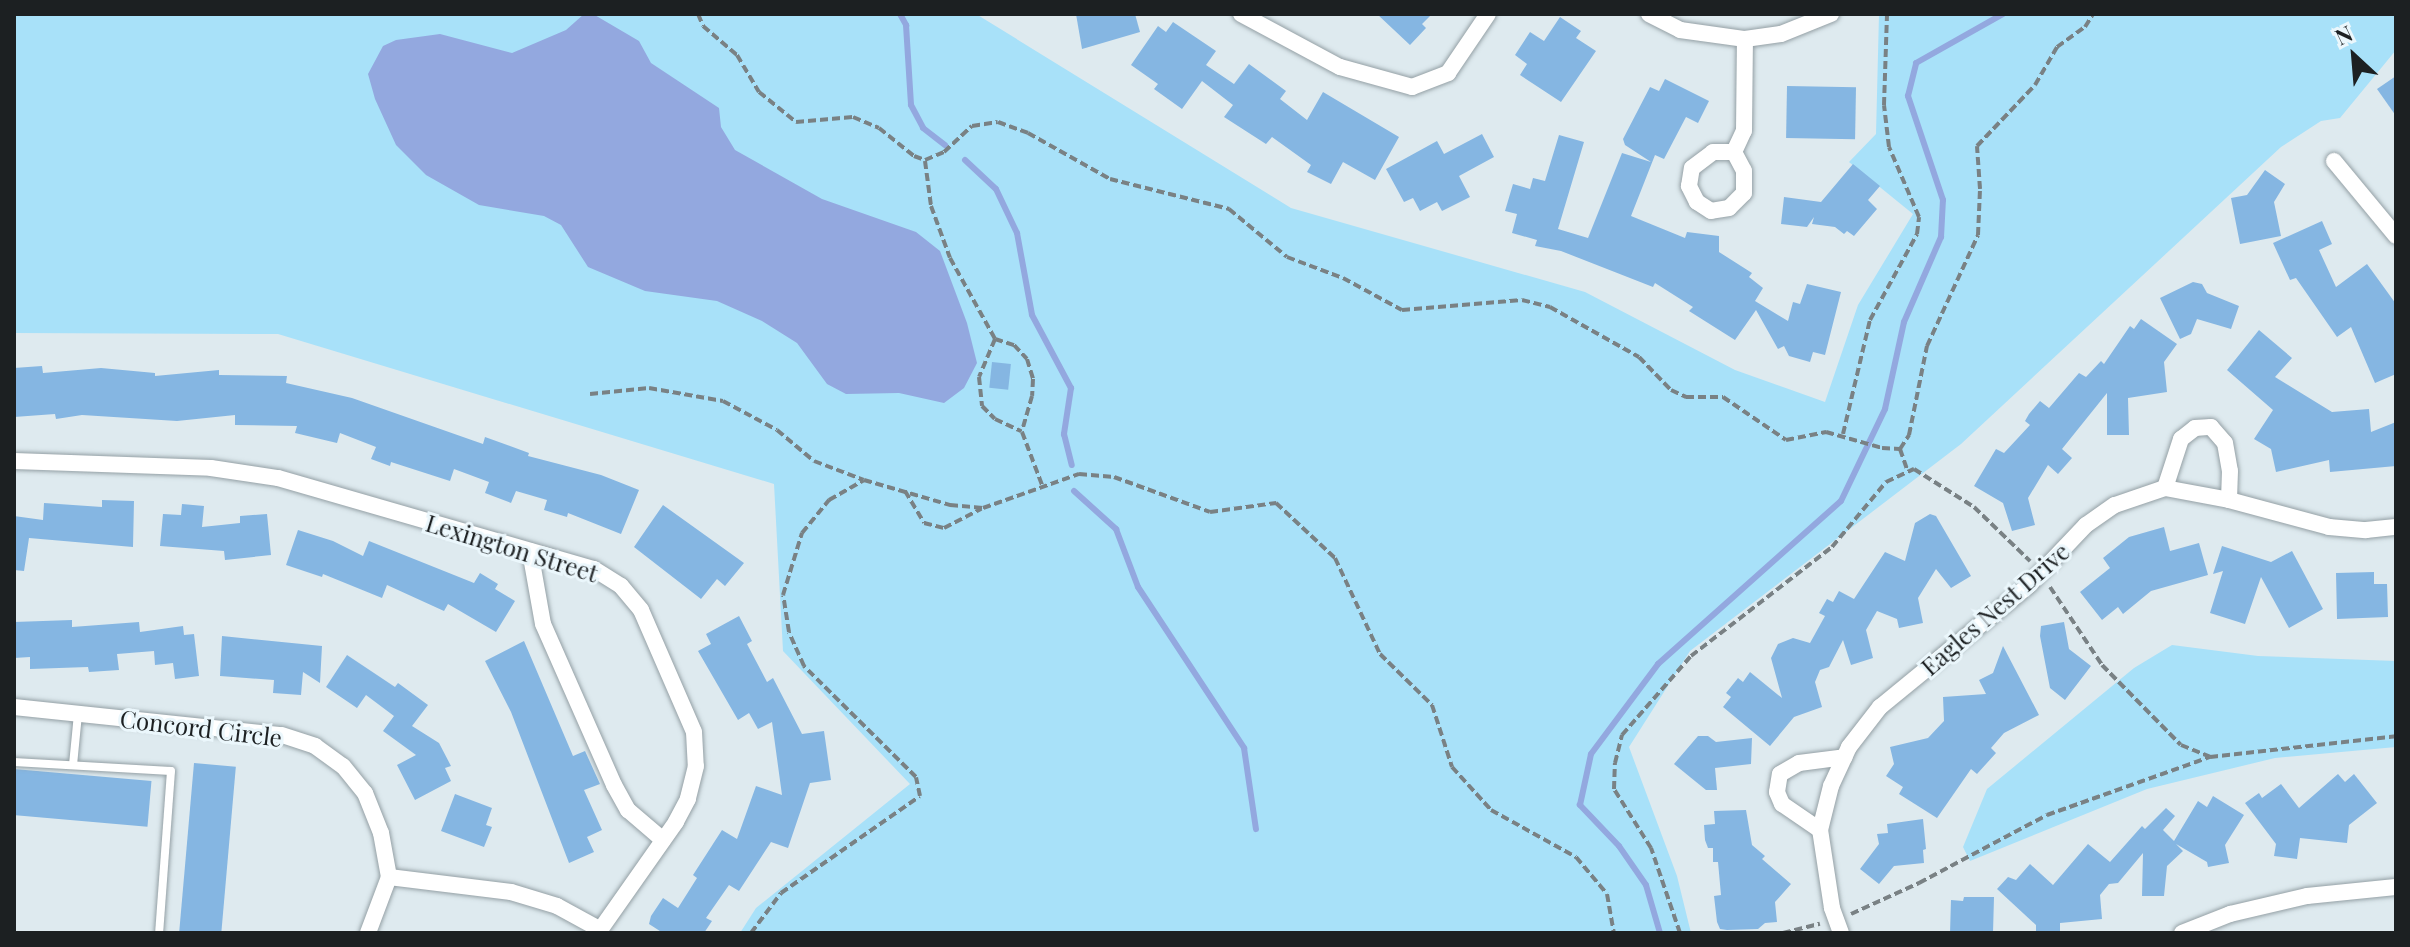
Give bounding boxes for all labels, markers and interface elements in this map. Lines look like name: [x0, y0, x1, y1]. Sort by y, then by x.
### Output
north arrow: [2314, 16, 2394, 96]
text: N: [2330, 17, 2357, 51]
street label: Lexington Street: [422, 508, 602, 588]
street label: Eagles Nest Drive: [1915, 537, 2075, 681]
street label: Concord Circle: [118, 704, 284, 752]

